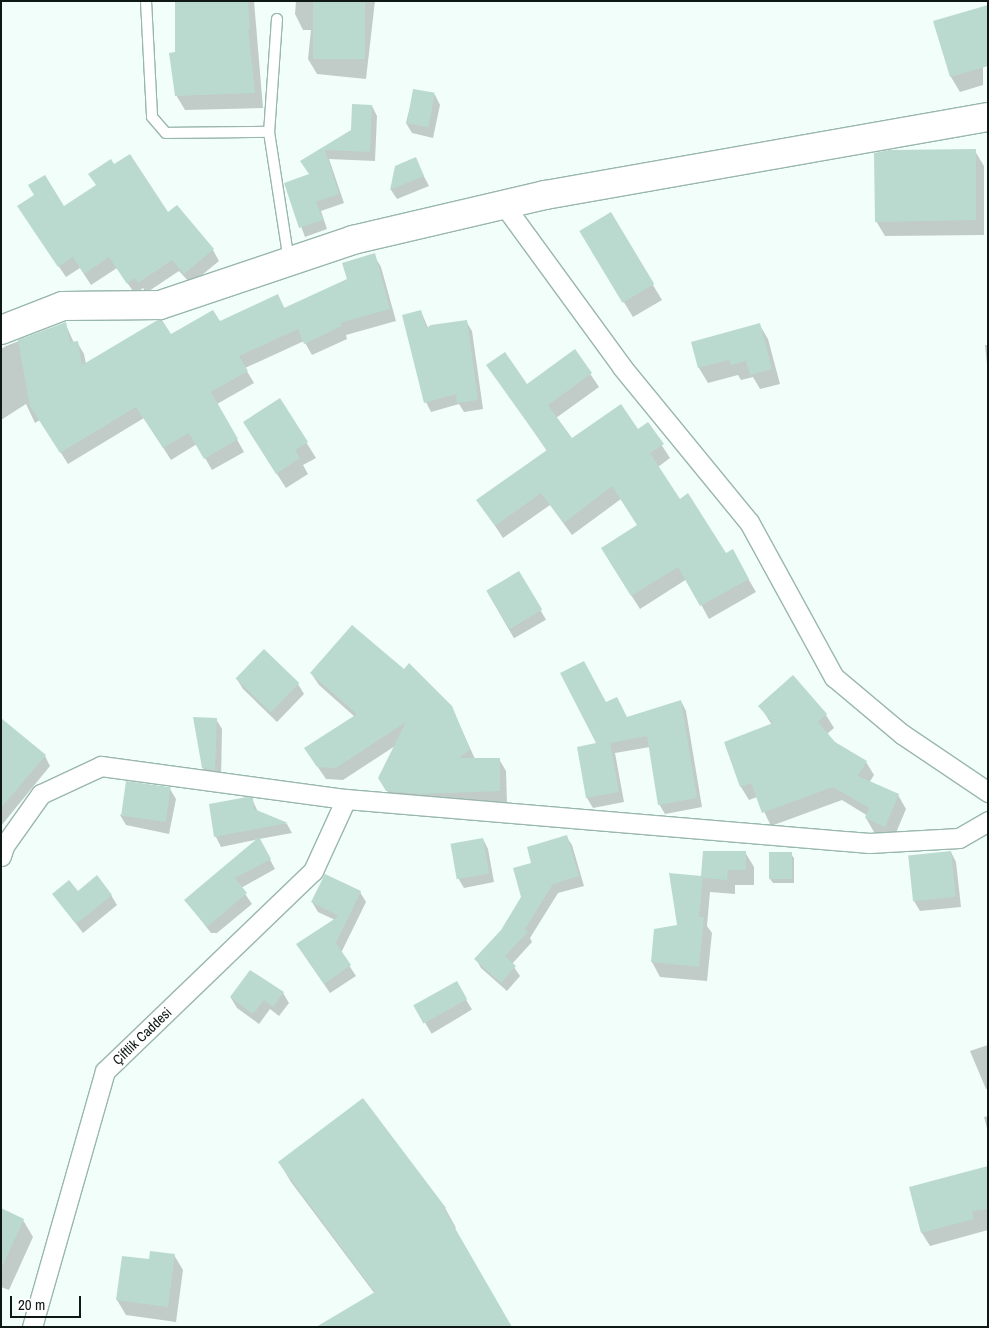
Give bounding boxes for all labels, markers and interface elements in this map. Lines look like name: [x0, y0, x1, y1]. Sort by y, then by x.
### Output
street label: Çiftlik Caddesi: [109, 1004, 175, 1068]
scale bar: [12, 1286, 84, 1318]
text: 20 m: [18, 1294, 45, 1315]

